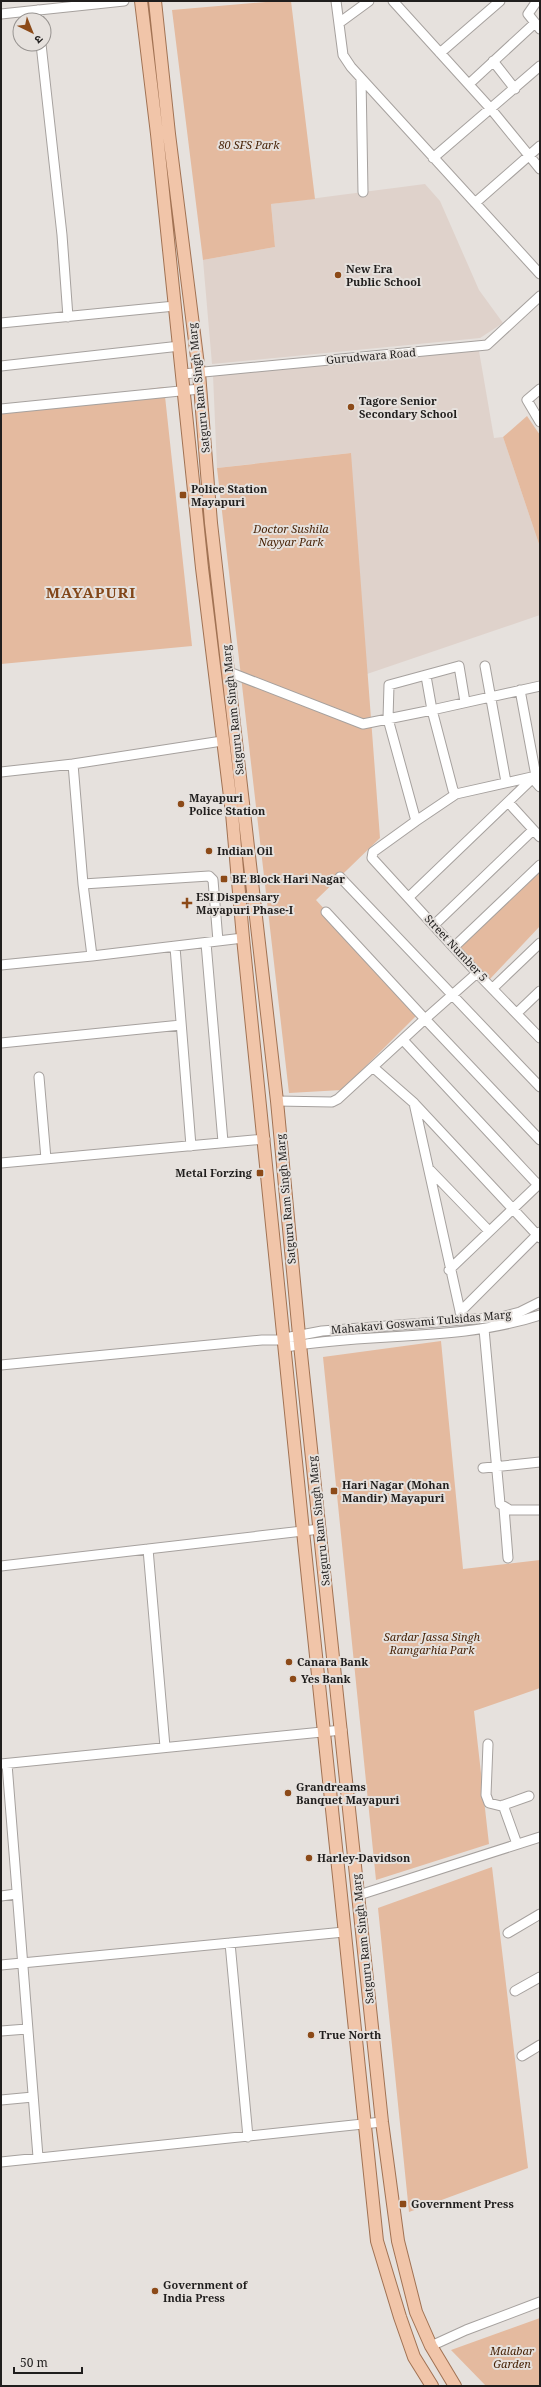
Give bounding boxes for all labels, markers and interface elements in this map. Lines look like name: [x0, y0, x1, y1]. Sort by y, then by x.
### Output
north arrow: [12, 12, 52, 52]
text: उ: [31, 32, 47, 48]
park label: 80 SFS Park: [218, 137, 280, 152]
place label: New Era Public School: [346, 261, 421, 289]
marker: New Era Public School: [333, 270, 343, 280]
street label: Satguru Ram Singh Marg: [184, 322, 213, 454]
street label: Gurudwara Road: [325, 344, 417, 367]
place label: Tagore Senior Secondary School: [359, 393, 457, 421]
marker: Tagore Senior Secondary School: [346, 402, 356, 412]
place label: Police Station Mayapuri: [191, 481, 268, 509]
marker: Police Station Mayapuri: [178, 490, 188, 500]
park label: Doctor Sushila Nayyar Park: [252, 521, 329, 549]
district label: MAYAPURI: [46, 582, 136, 602]
street label: Satguru Ram Singh Marg: [218, 644, 247, 776]
place label: Mayapuri Police Station: [189, 790, 266, 818]
marker: Mayapuri Police Station: [176, 799, 186, 809]
place label: Indian Oil: [217, 843, 273, 858]
marker: Indian Oil: [204, 846, 214, 856]
place label: BE Block Hari Nagar: [232, 871, 345, 886]
marker: BE Block Hari Nagar: [219, 874, 229, 884]
place label: ESI Dispensary Mayapuri Phase-I: [196, 889, 294, 917]
marker: ESI Dispensary Mayapuri Phase-I: [181, 897, 193, 909]
street label: Street Number 5: [422, 911, 491, 984]
street label: Satguru Ram Singh Marg: [272, 1133, 299, 1265]
place label: Metal Forzing: [175, 1165, 253, 1180]
marker: Metal Forzing: [255, 1168, 265, 1178]
street label: Mahakavi Goswami Tulsidas Marg: [330, 1306, 512, 1337]
street label: Satguru Ram Singh Marg: [304, 1455, 333, 1587]
place label: Hari Nagar (Mohan Mandir) Mayapuri: [342, 1477, 450, 1505]
marker: Hari Nagar (Mohan Mandir) Mayapuri: [329, 1486, 339, 1496]
park label: Sardar Jassa Singh Ramgarhia Park: [384, 1629, 481, 1657]
place label: Canara Bank: [297, 1654, 368, 1669]
marker: Canara Bank: [284, 1657, 294, 1667]
place label: Yes Bank: [301, 1671, 351, 1686]
marker: Yes Bank: [288, 1674, 298, 1684]
place label: Grandreams Banquet Mayapuri: [296, 1779, 399, 1807]
marker: Grandreams Banquet Mayapuri: [283, 1788, 293, 1798]
place label: Harley-Davidson: [317, 1850, 411, 1865]
marker: Harley-Davidson: [304, 1853, 314, 1863]
street label: Satguru Ram Singh Marg: [348, 1873, 377, 2005]
place label: True North: [319, 2027, 382, 2042]
marker: True North: [306, 2030, 316, 2040]
place label: Government Press: [411, 2196, 514, 2211]
marker: Government Press: [398, 2199, 408, 2209]
place label: Government of India Press: [163, 2277, 249, 2305]
marker: Government of India Press: [150, 2286, 160, 2296]
park label: Malabar Garden: [489, 2343, 535, 2371]
scale bar: [14, 2349, 82, 2375]
text: 50 m: [20, 2354, 48, 2371]

